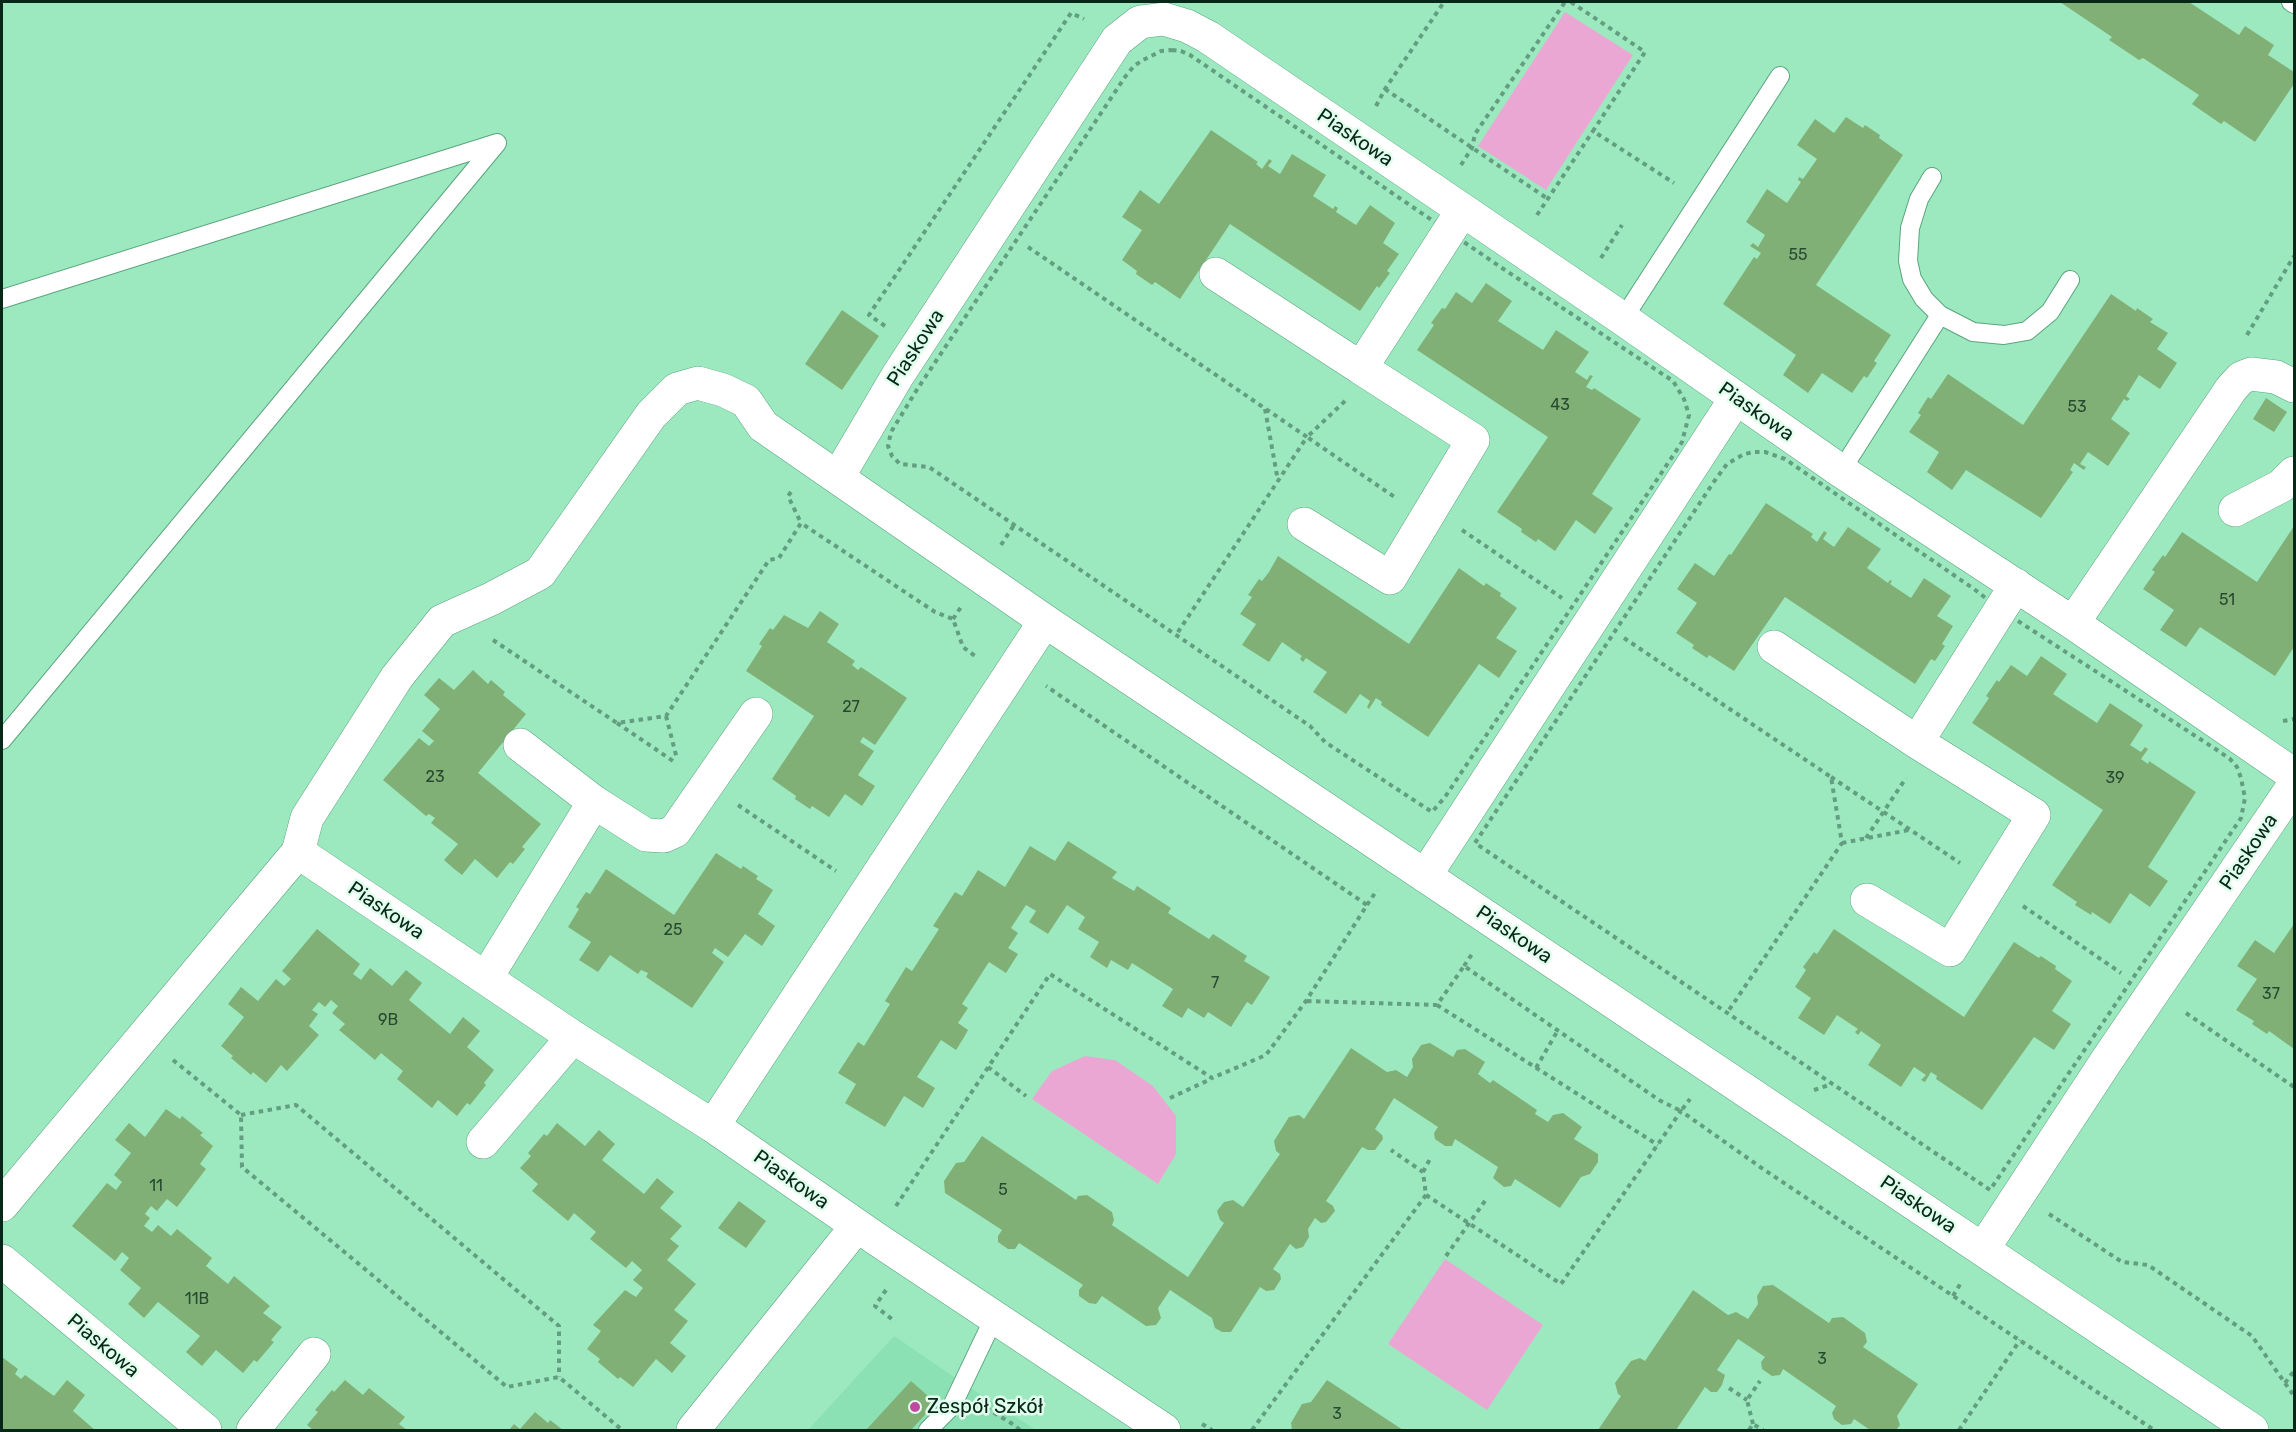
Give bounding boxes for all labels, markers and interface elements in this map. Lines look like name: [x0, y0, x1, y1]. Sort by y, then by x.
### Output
street label: Piaskowa: [1312, 104, 1398, 172]
house number: 55: [1788, 245, 1808, 265]
street label: Piaskowa: [882, 305, 950, 391]
street label: Piaskowa: [1714, 377, 1798, 447]
house number: 43: [1550, 395, 1570, 415]
house number: 53: [2067, 397, 2087, 417]
house number: 51: [2219, 590, 2235, 610]
house number: 27: [842, 697, 860, 717]
house number: 23: [425, 767, 445, 787]
house number: 39: [2105, 768, 2125, 788]
street label: Piaskowa: [2215, 809, 2283, 895]
street label: Piaskowa: [343, 877, 429, 945]
street label: Piaskowa: [1471, 901, 1557, 969]
house number: 25: [664, 920, 682, 940]
house number: 7: [1211, 973, 1219, 993]
house number: 37: [2262, 984, 2280, 1004]
house number: 9B: [378, 1010, 398, 1030]
street label: Piaskowa: [749, 1145, 833, 1215]
street label: Piaskowa: [1875, 1171, 1961, 1239]
house number: 11: [149, 1176, 163, 1196]
house number: 5: [998, 1180, 1008, 1200]
house number: 11B: [185, 1289, 209, 1309]
street label: Piaskowa: [62, 1309, 144, 1383]
house number: 3: [1817, 1349, 1827, 1369]
place label: Zespół Szkół: [927, 1395, 1043, 1419]
marker: Zespół Szkół: [908, 1400, 922, 1414]
house number: 3: [1332, 1404, 1342, 1424]

